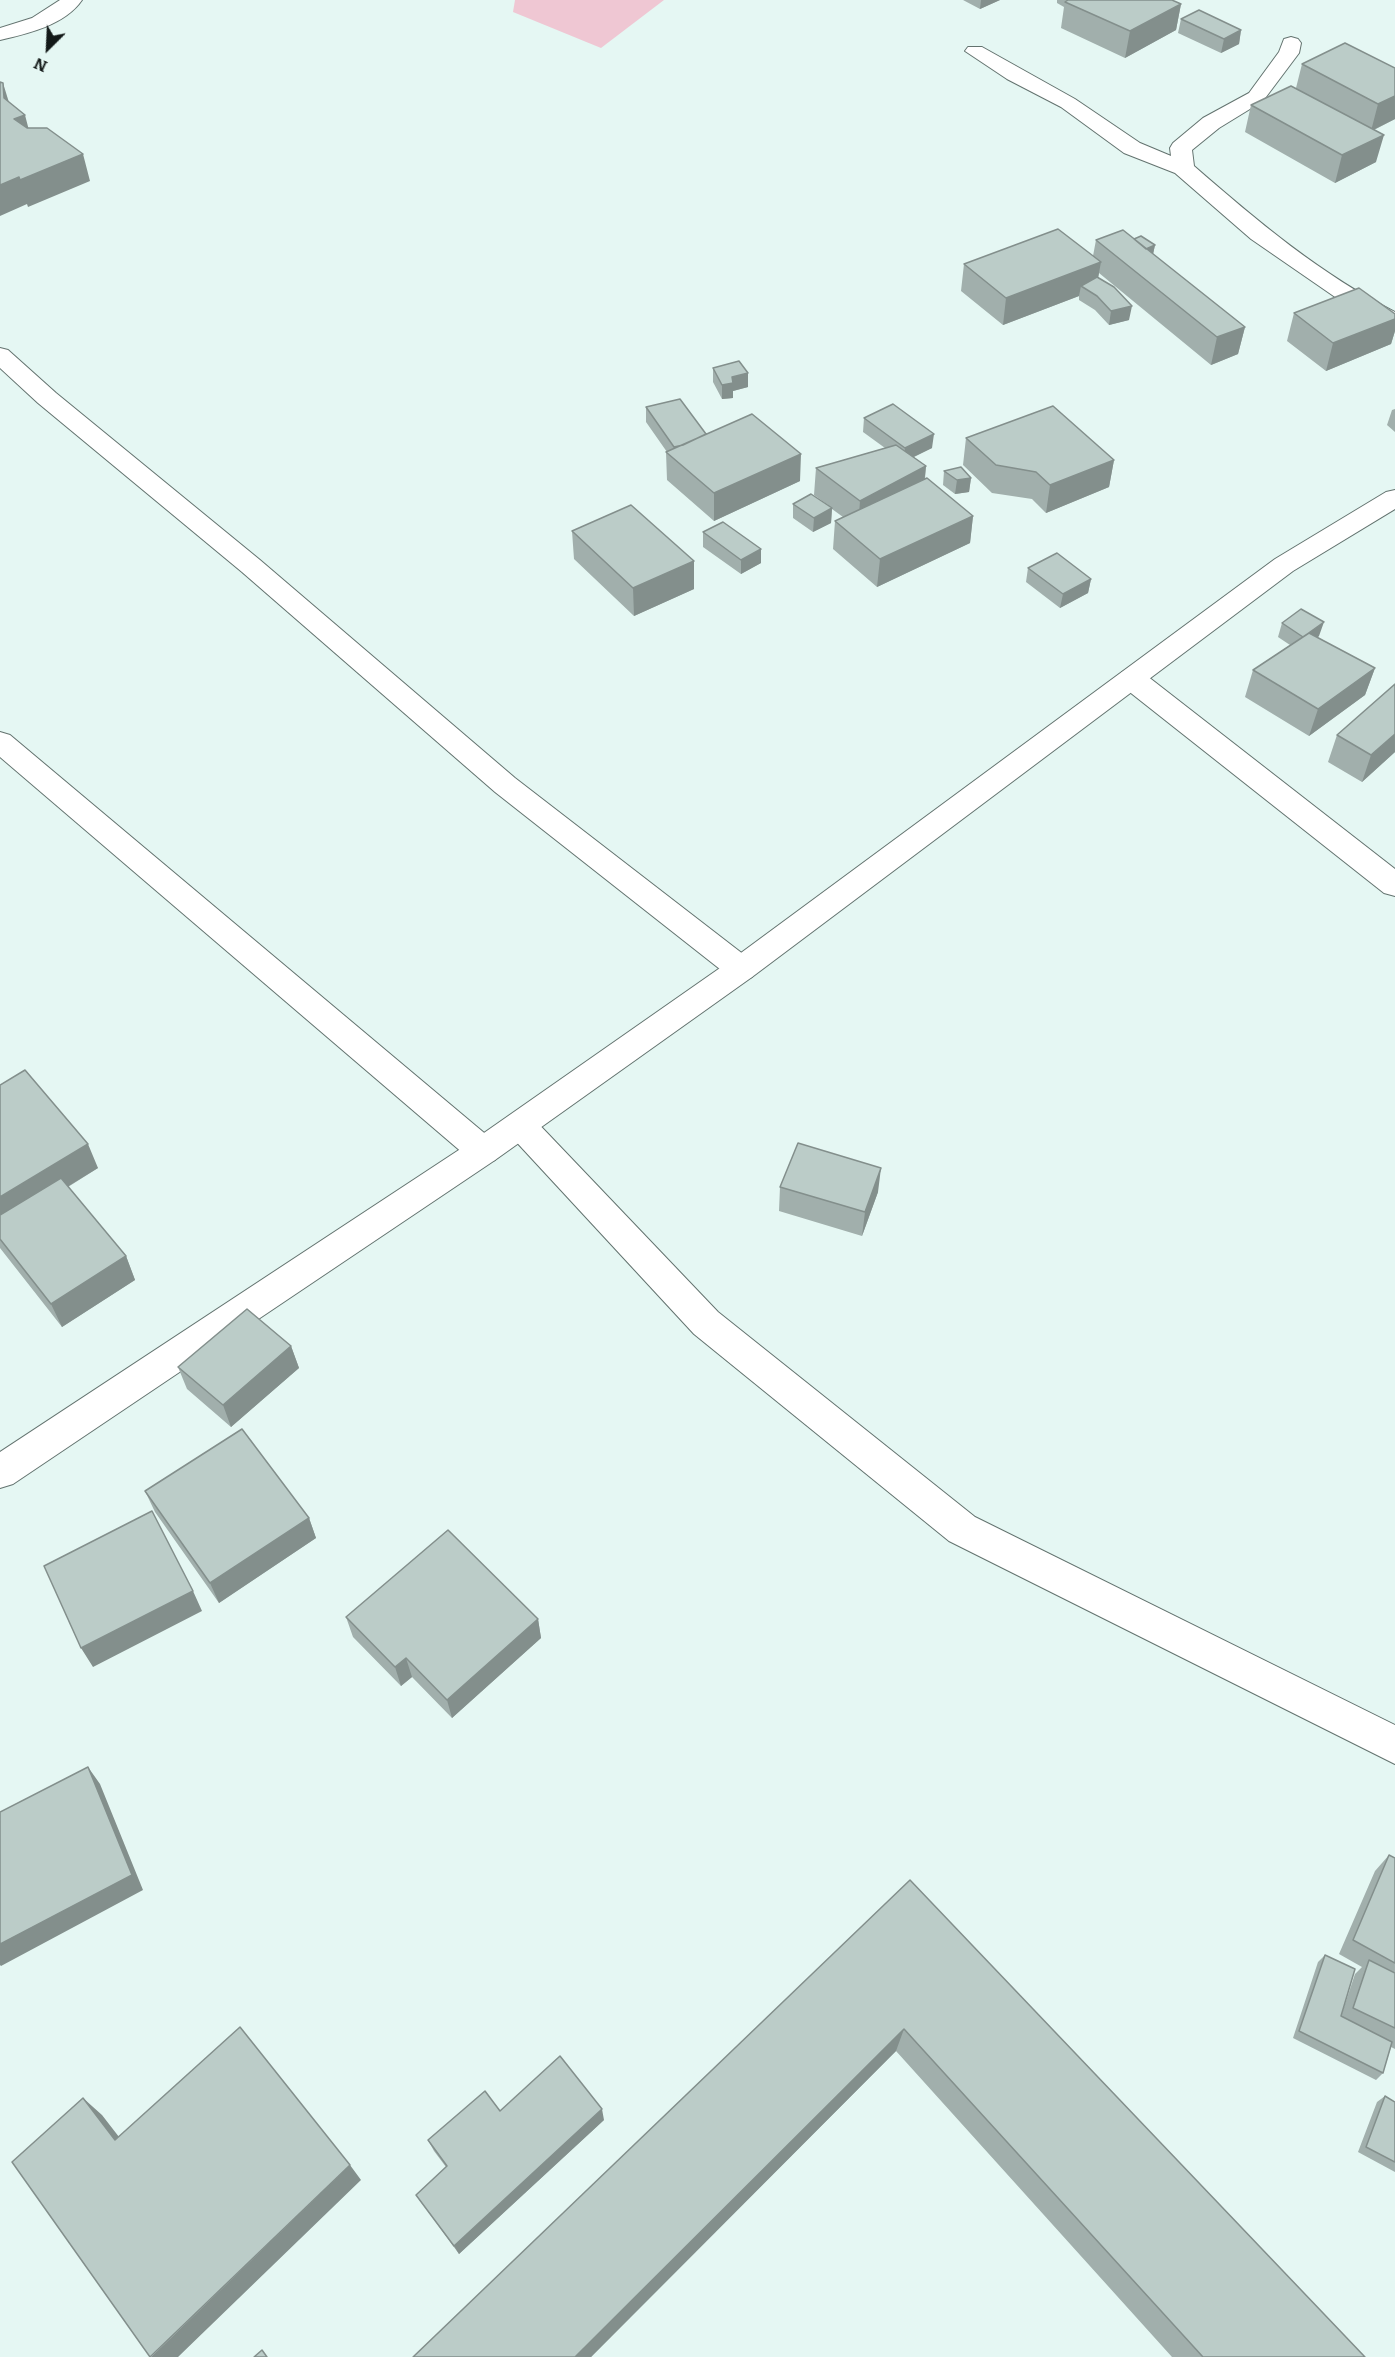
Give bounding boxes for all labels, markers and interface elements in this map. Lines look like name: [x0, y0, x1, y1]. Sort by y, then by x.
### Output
north arrow: [18, 18, 78, 78]
text: N: [31, 54, 50, 76]

